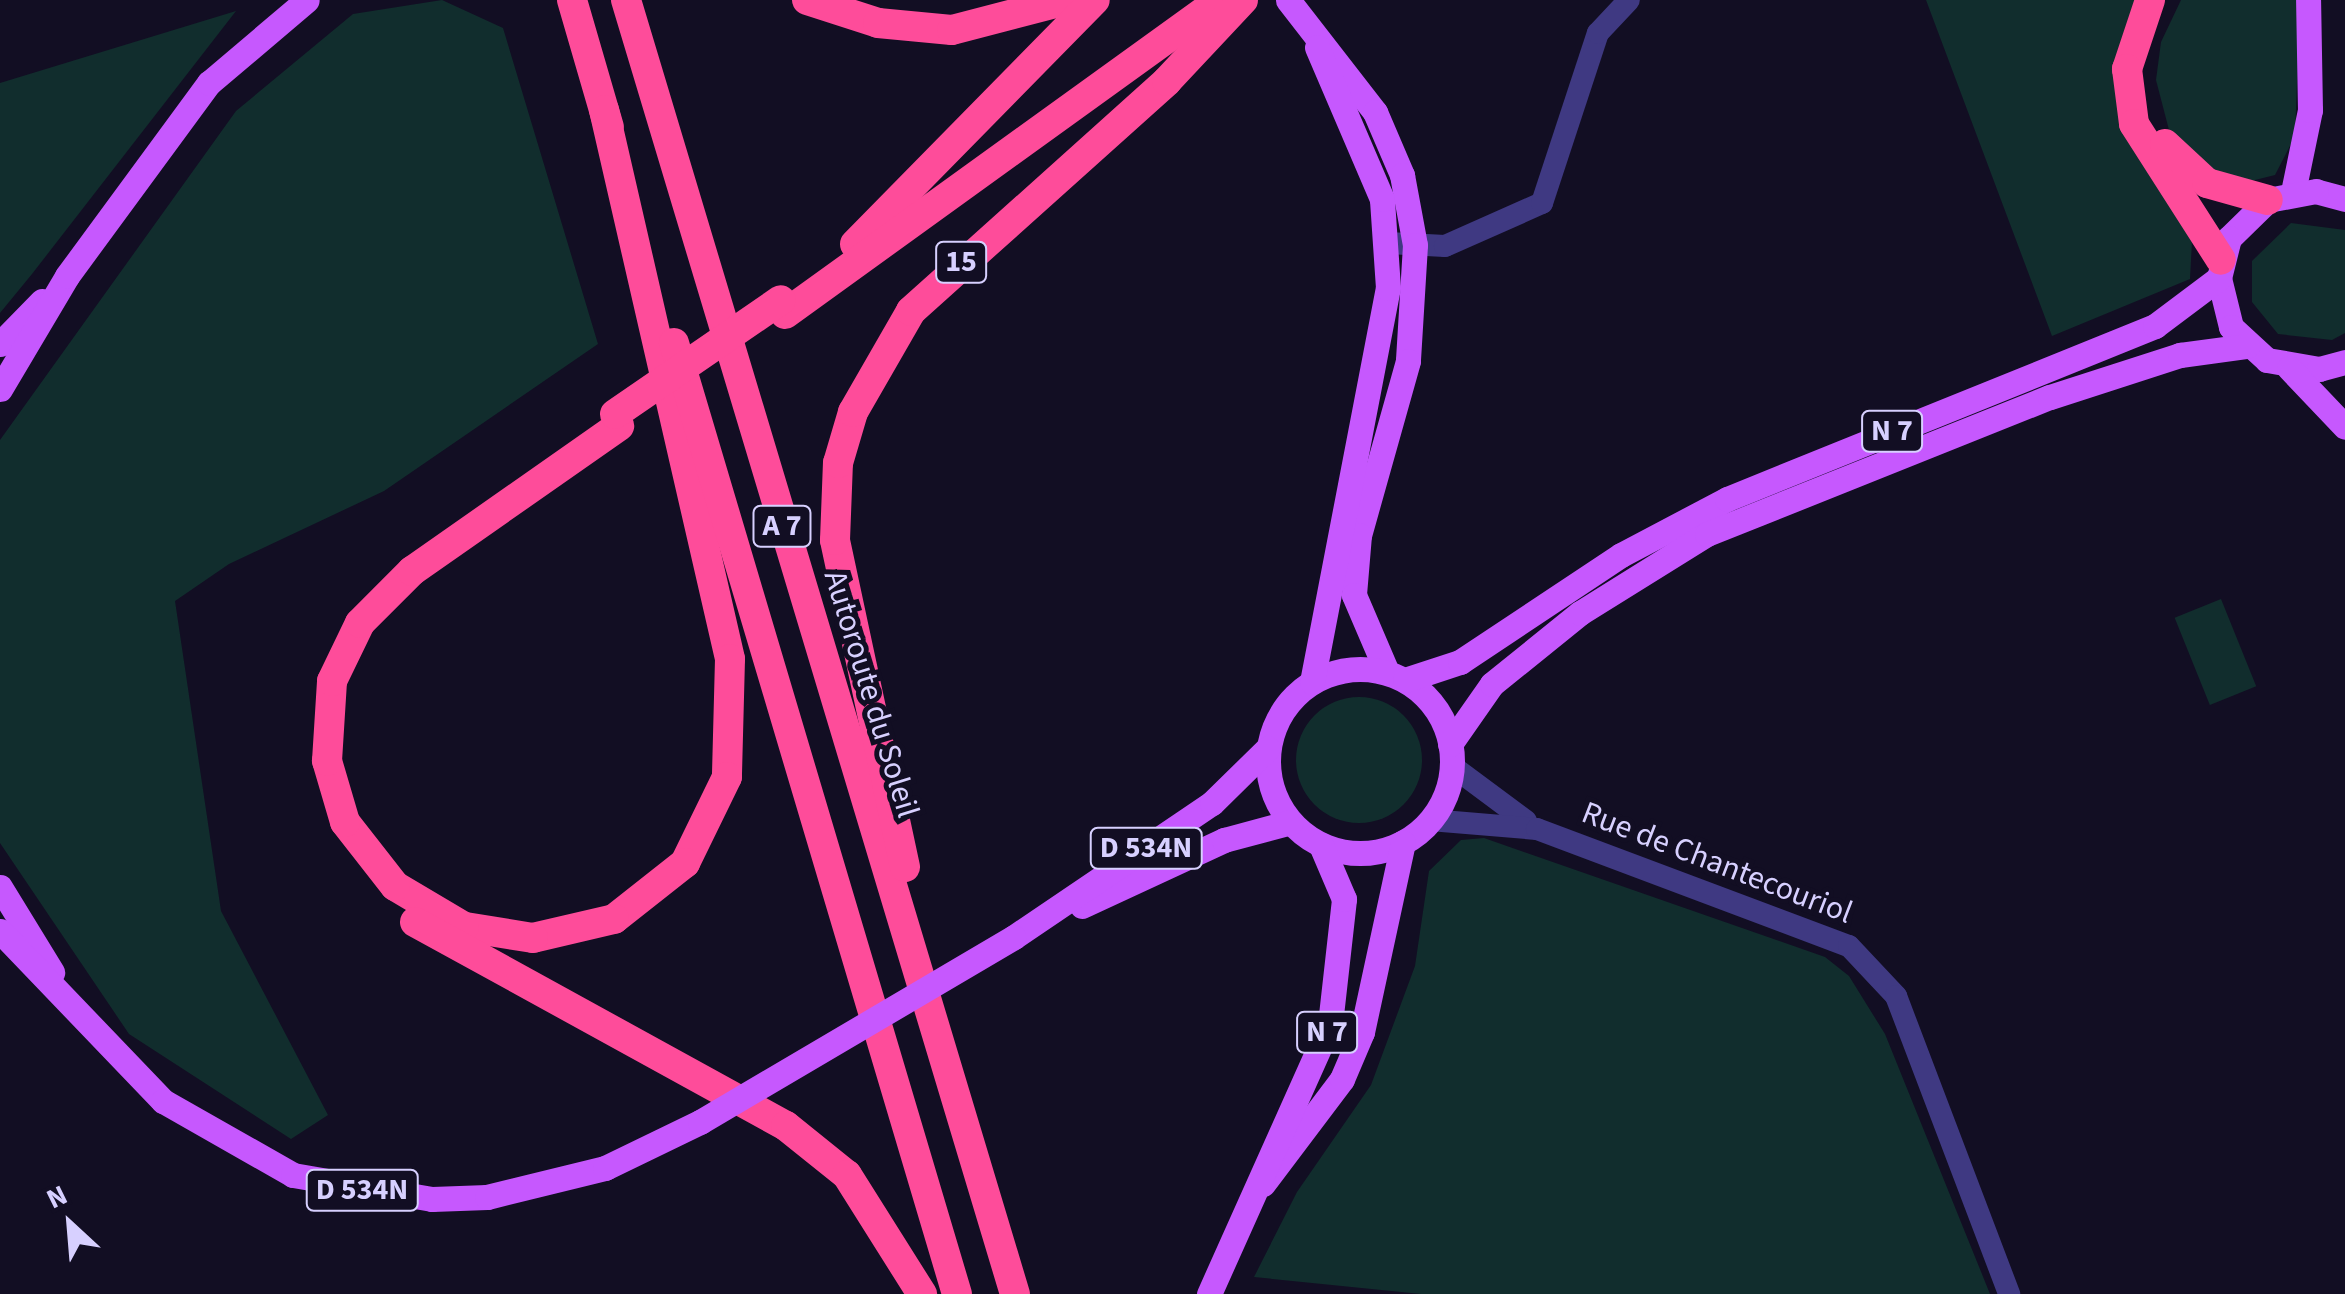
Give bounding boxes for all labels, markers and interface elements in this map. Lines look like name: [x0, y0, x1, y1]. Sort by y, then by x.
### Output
road number: 15: [934, 237, 988, 287]
road number: N 7: [1860, 406, 1924, 456]
road number: A 7: [752, 501, 812, 551]
street label: Autoroute du Soleil: [815, 566, 927, 822]
street label: Rue de Chantecouriol: [1576, 794, 1858, 932]
road number: D 534N: [1088, 823, 1204, 873]
road number: N 7: [1294, 1007, 1360, 1057]
road number: D 534N: [304, 1165, 420, 1215]
north arrow: [20, 1174, 120, 1274]
text: N: [40, 1175, 74, 1219]

